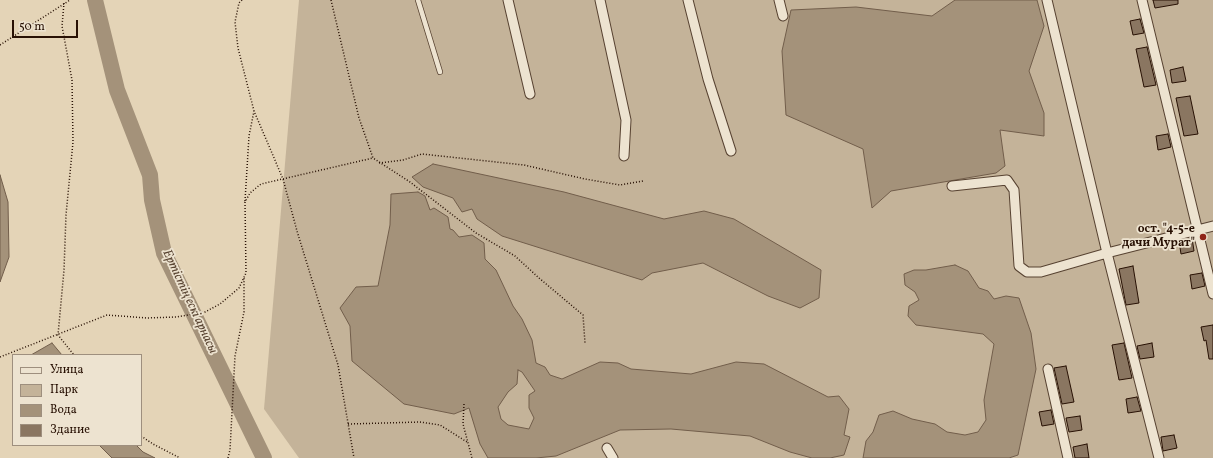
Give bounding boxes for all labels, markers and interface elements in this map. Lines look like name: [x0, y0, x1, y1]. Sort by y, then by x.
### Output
scale bar: [14, 12, 80, 38]
text: 50 m: [19, 19, 45, 35]
place label: ост. "4-5-е дачи Мурат": [1122, 223, 1195, 251]
marker: ост. "4-5-е дачи Мурат": [1198, 232, 1208, 242]
water label: Ертістің ескі арнасы: [158, 247, 220, 357]
legend: [12, 354, 142, 446]
text: Улица: [50, 362, 83, 378]
text: Парк: [50, 382, 78, 398]
text: Вода: [50, 402, 77, 418]
text: Здание: [50, 422, 90, 438]

